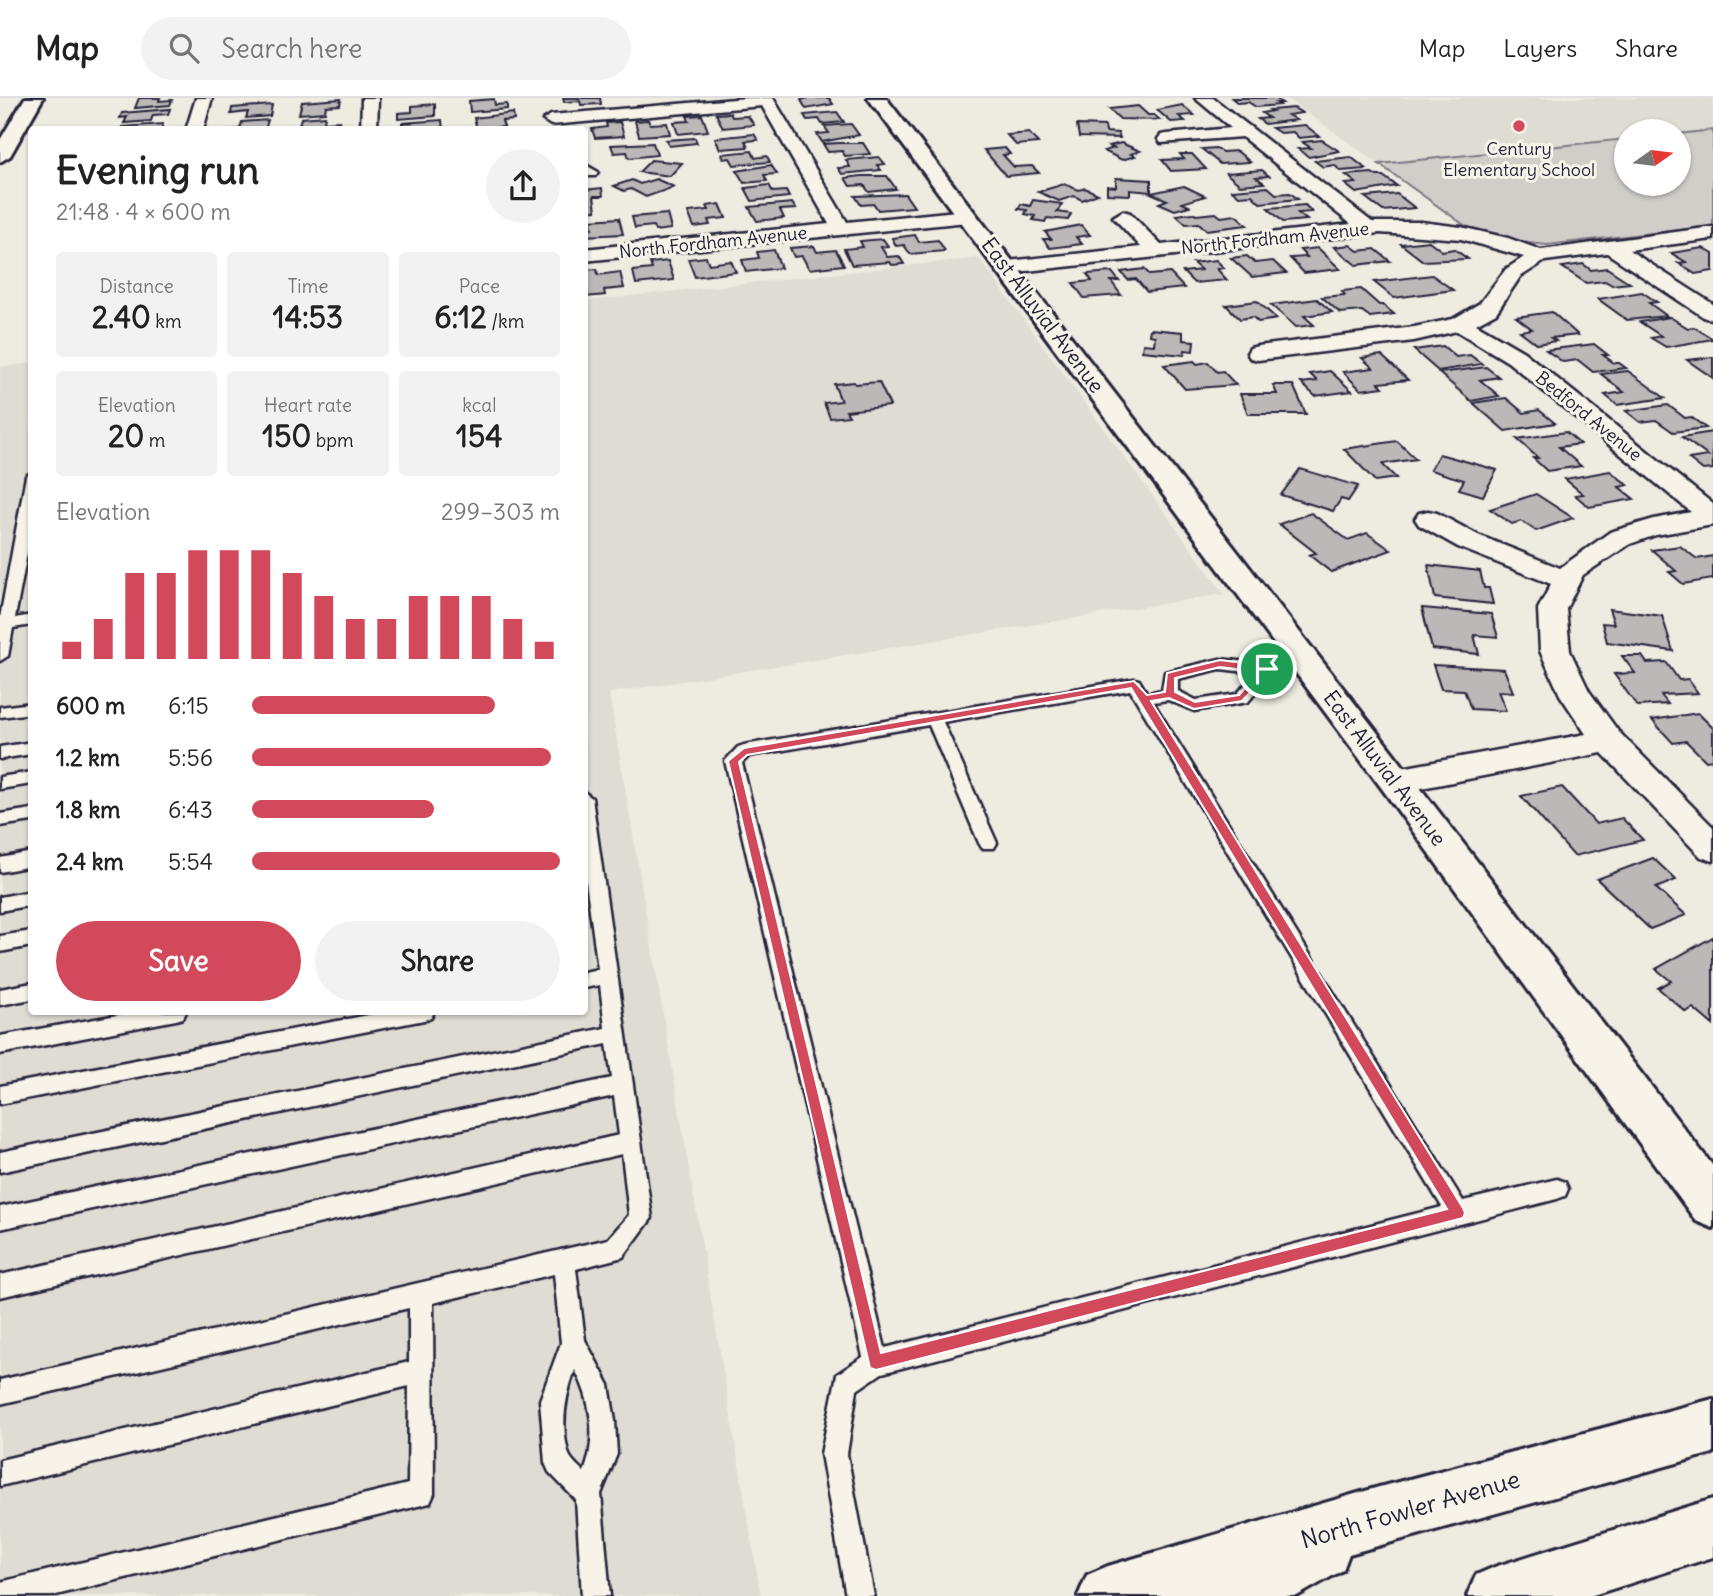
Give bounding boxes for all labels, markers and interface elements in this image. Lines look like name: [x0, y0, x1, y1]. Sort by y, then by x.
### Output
search box: [141, 17, 631, 80]
text: Map: [35, 27, 99, 69]
icon: search: [165, 29, 203, 67]
text: Search here: [221, 32, 362, 65]
text: Map: [1419, 33, 1465, 63]
text: Layers: [1503, 33, 1577, 63]
text: Share: [1615, 33, 1678, 63]
marker: Century Elementary School: [1511, 118, 1527, 134]
north arrow: [1614, 119, 1690, 196]
map controls: [1614, 119, 1691, 196]
place label: Century Elementary School: [1443, 137, 1595, 181]
text: Evening run: [56, 147, 259, 194]
button: share: [486, 149, 560, 223]
text: 21:48 · 4 × 600 m: [56, 197, 231, 226]
street label: North Fordham Avenue: [1180, 217, 1370, 259]
street label: North Fordham Avenue: [618, 221, 808, 263]
street label: East Alluvial Avenue: [976, 232, 1110, 398]
text: Distance: [100, 274, 174, 298]
text: Time: [287, 274, 329, 298]
text: Pace: [459, 274, 500, 298]
text: 2.40: [92, 298, 151, 336]
text: 14:53: [273, 298, 343, 336]
text: 6:12: [434, 298, 487, 336]
text: km: [151, 309, 182, 333]
text: /km: [487, 309, 524, 333]
street label: Bedford Avenue: [1531, 366, 1647, 466]
text: Elevation: [98, 393, 176, 417]
text: Heart rate: [264, 393, 352, 417]
text: kcal: [462, 393, 496, 417]
text: 20: [108, 417, 144, 455]
text: 150: [262, 417, 311, 455]
text: 154: [456, 417, 503, 455]
text: m: [144, 428, 165, 452]
text: bpm: [311, 428, 354, 452]
text: Elevation: [56, 497, 150, 526]
text: 299–303 m: [441, 497, 560, 526]
pin: [1237, 639, 1297, 699]
icon: arrive: [1248, 650, 1286, 688]
street label: East Alluvial Avenue: [1318, 685, 1452, 851]
text: 600 m: [56, 691, 125, 720]
text: 6:15: [168, 691, 209, 720]
text: 1.2 km: [56, 743, 120, 772]
text: 5:56: [168, 743, 213, 772]
text: 1.8 km: [56, 795, 121, 824]
text: 6:43: [168, 795, 213, 824]
text: 2.4 km: [56, 847, 124, 876]
text: 5:54: [168, 847, 213, 876]
button: Save: [56, 921, 301, 1001]
button: Share: [315, 921, 560, 1001]
street label: North Fowler Avenue: [1297, 1463, 1523, 1555]

